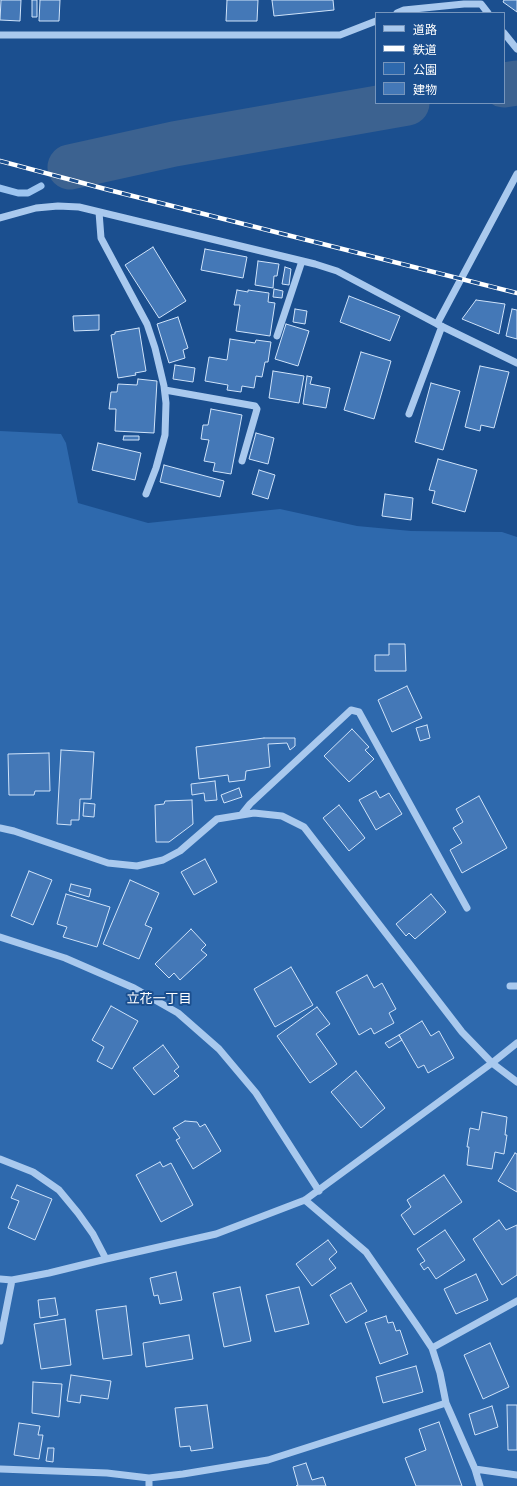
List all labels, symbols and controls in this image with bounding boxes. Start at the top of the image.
legend [375,12,505,104]
text: 道路 [413,23,437,37]
text: 鉄道 [413,43,437,57]
text: 公園 [413,63,437,77]
text: 建物 [413,83,437,97]
district label: 立花一丁目 [127,991,191,1007]

